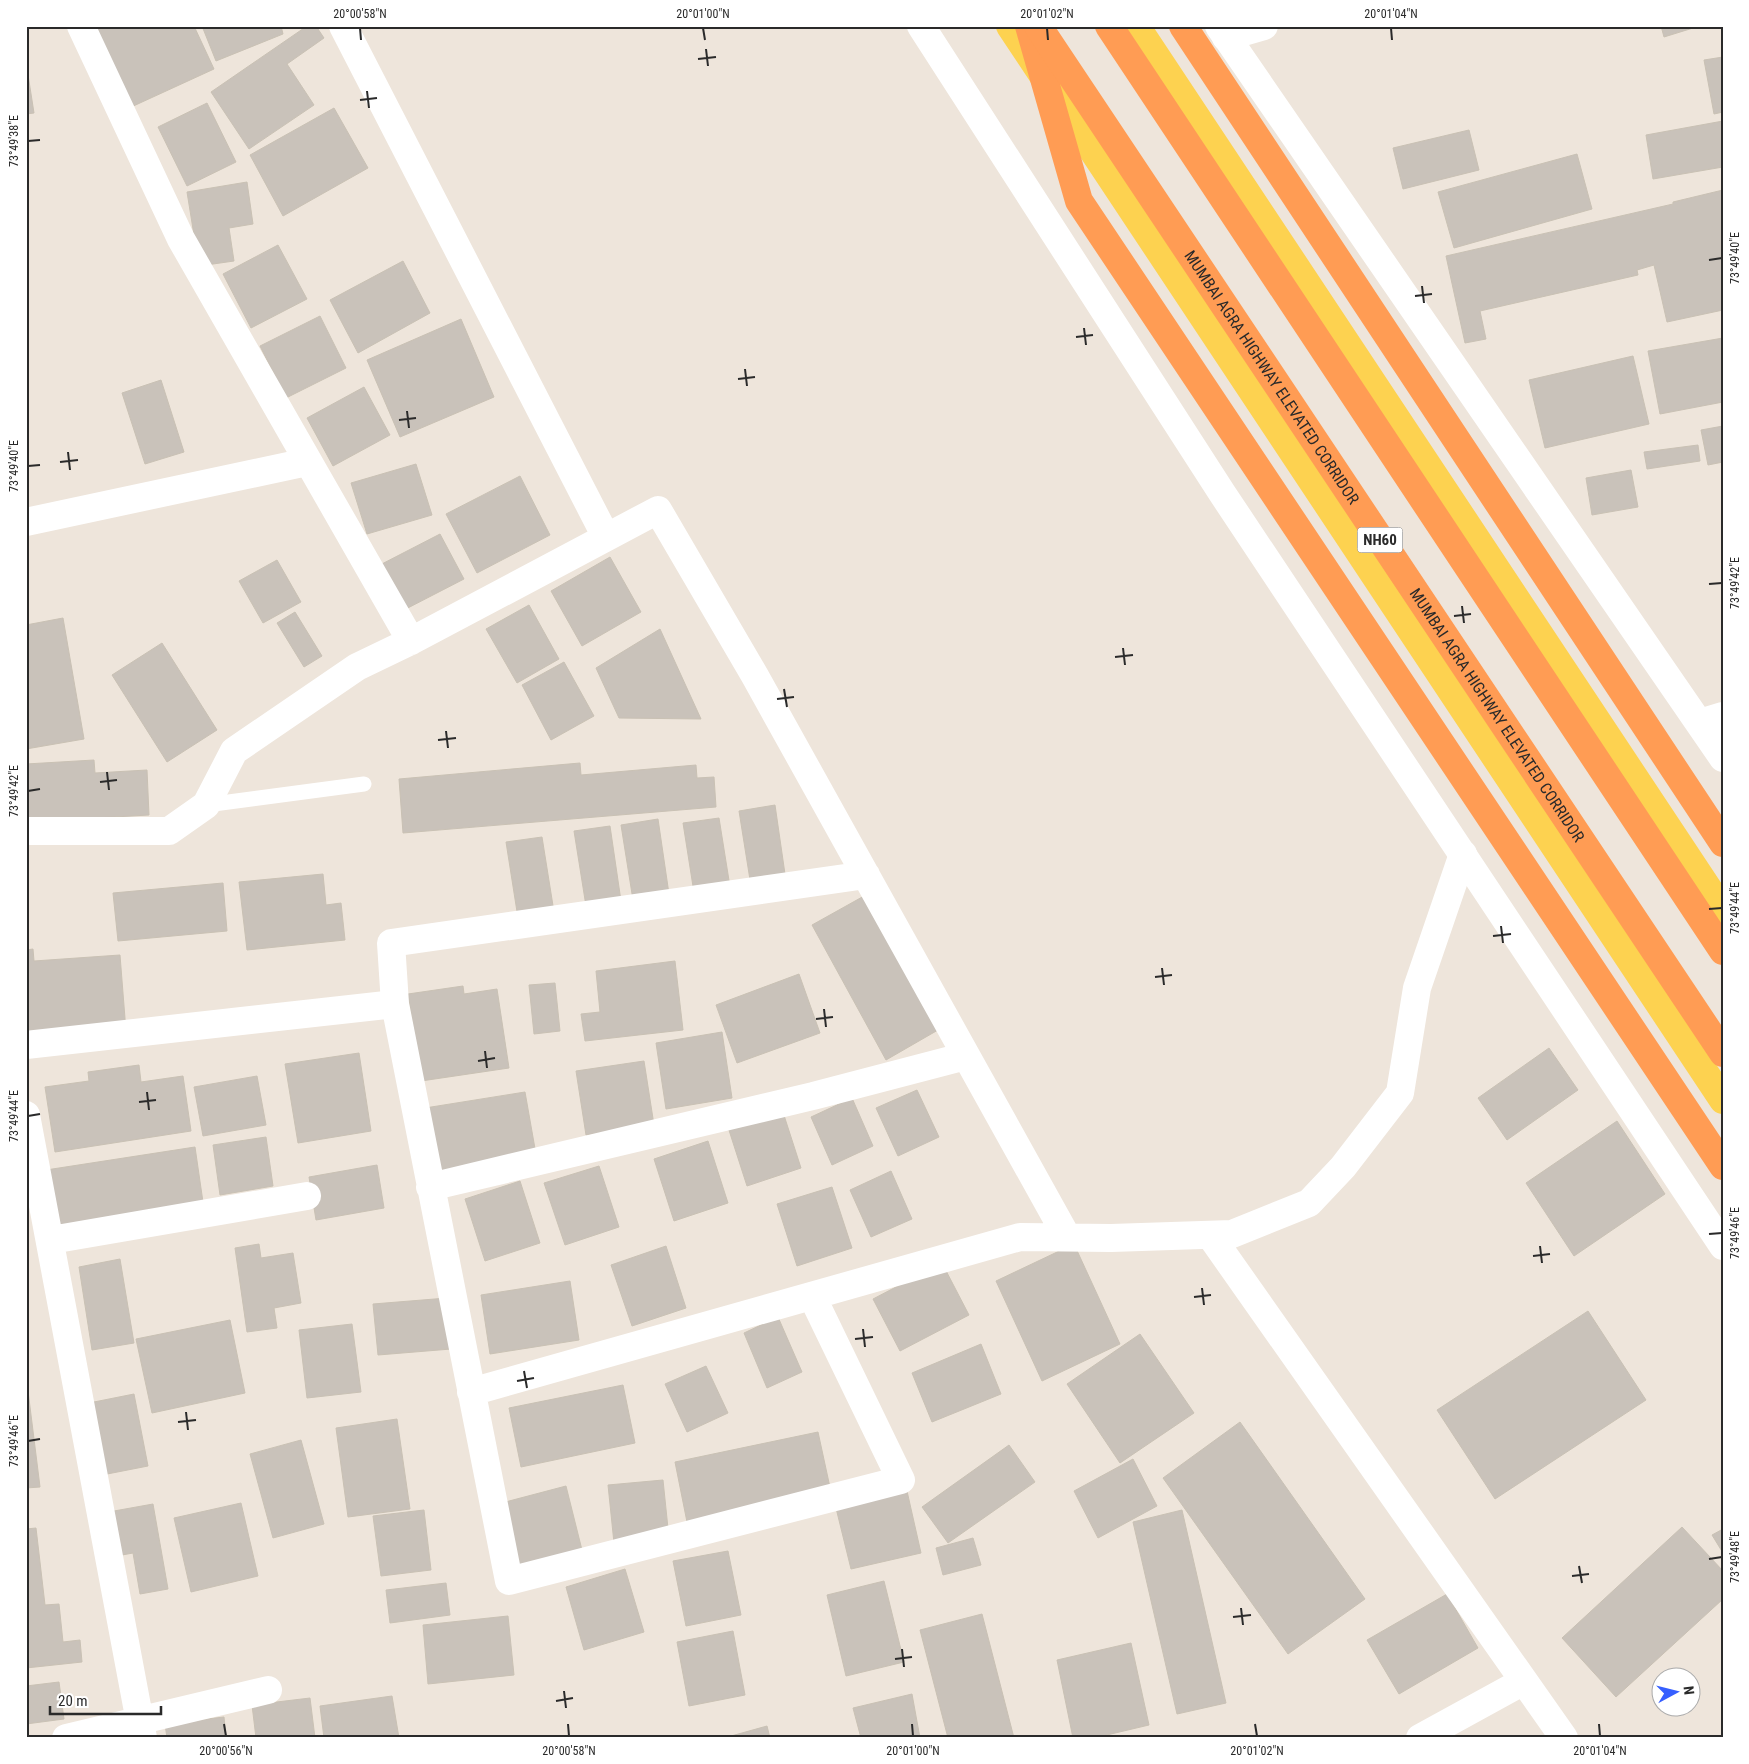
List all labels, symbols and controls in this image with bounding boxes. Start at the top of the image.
text: 20°00'58"N [333,7,387,21]
text: 20°01'00"N [676,7,730,21]
text: 20°01'02"N [1020,7,1074,21]
text: 20°01'04"N [1364,7,1418,21]
text: 73°49'38"E [7,115,21,167]
text: 73°49'40"E [1728,232,1742,284]
street label: MUMBAI AGRA HIGHWAY ELEVATED CORRIDOR [1181,247,1364,508]
text: 73°49'40"E [7,440,21,492]
road number: NH60 [1358,528,1402,552]
text: 73°49'42"E [1728,557,1742,609]
street label: MUMBAI AGRA HIGHWAY ELEVATED CORRIDOR [1406,584,1589,846]
text: 73°49'42"E [7,765,21,817]
text: 73°49'44"E [1728,882,1742,934]
text: 73°49'44"E [7,1090,21,1142]
text: 73°49'46"E [1728,1207,1742,1259]
text: 73°49'46"E [7,1415,21,1467]
text: 73°49'48"E [1728,1531,1742,1583]
north arrow [1652,1666,1702,1716]
scale bar [50,1684,161,1716]
text: N [1680,1685,1697,1696]
text: 20 m [58,1692,88,1710]
text: 20°00'56"N [199,1744,253,1758]
text: 20°00'58"N [542,1744,596,1758]
text: 20°01'00"N [886,1744,940,1758]
text: 20°01'02"N [1230,1744,1284,1758]
text: 20°01'04"N [1573,1744,1627,1758]

